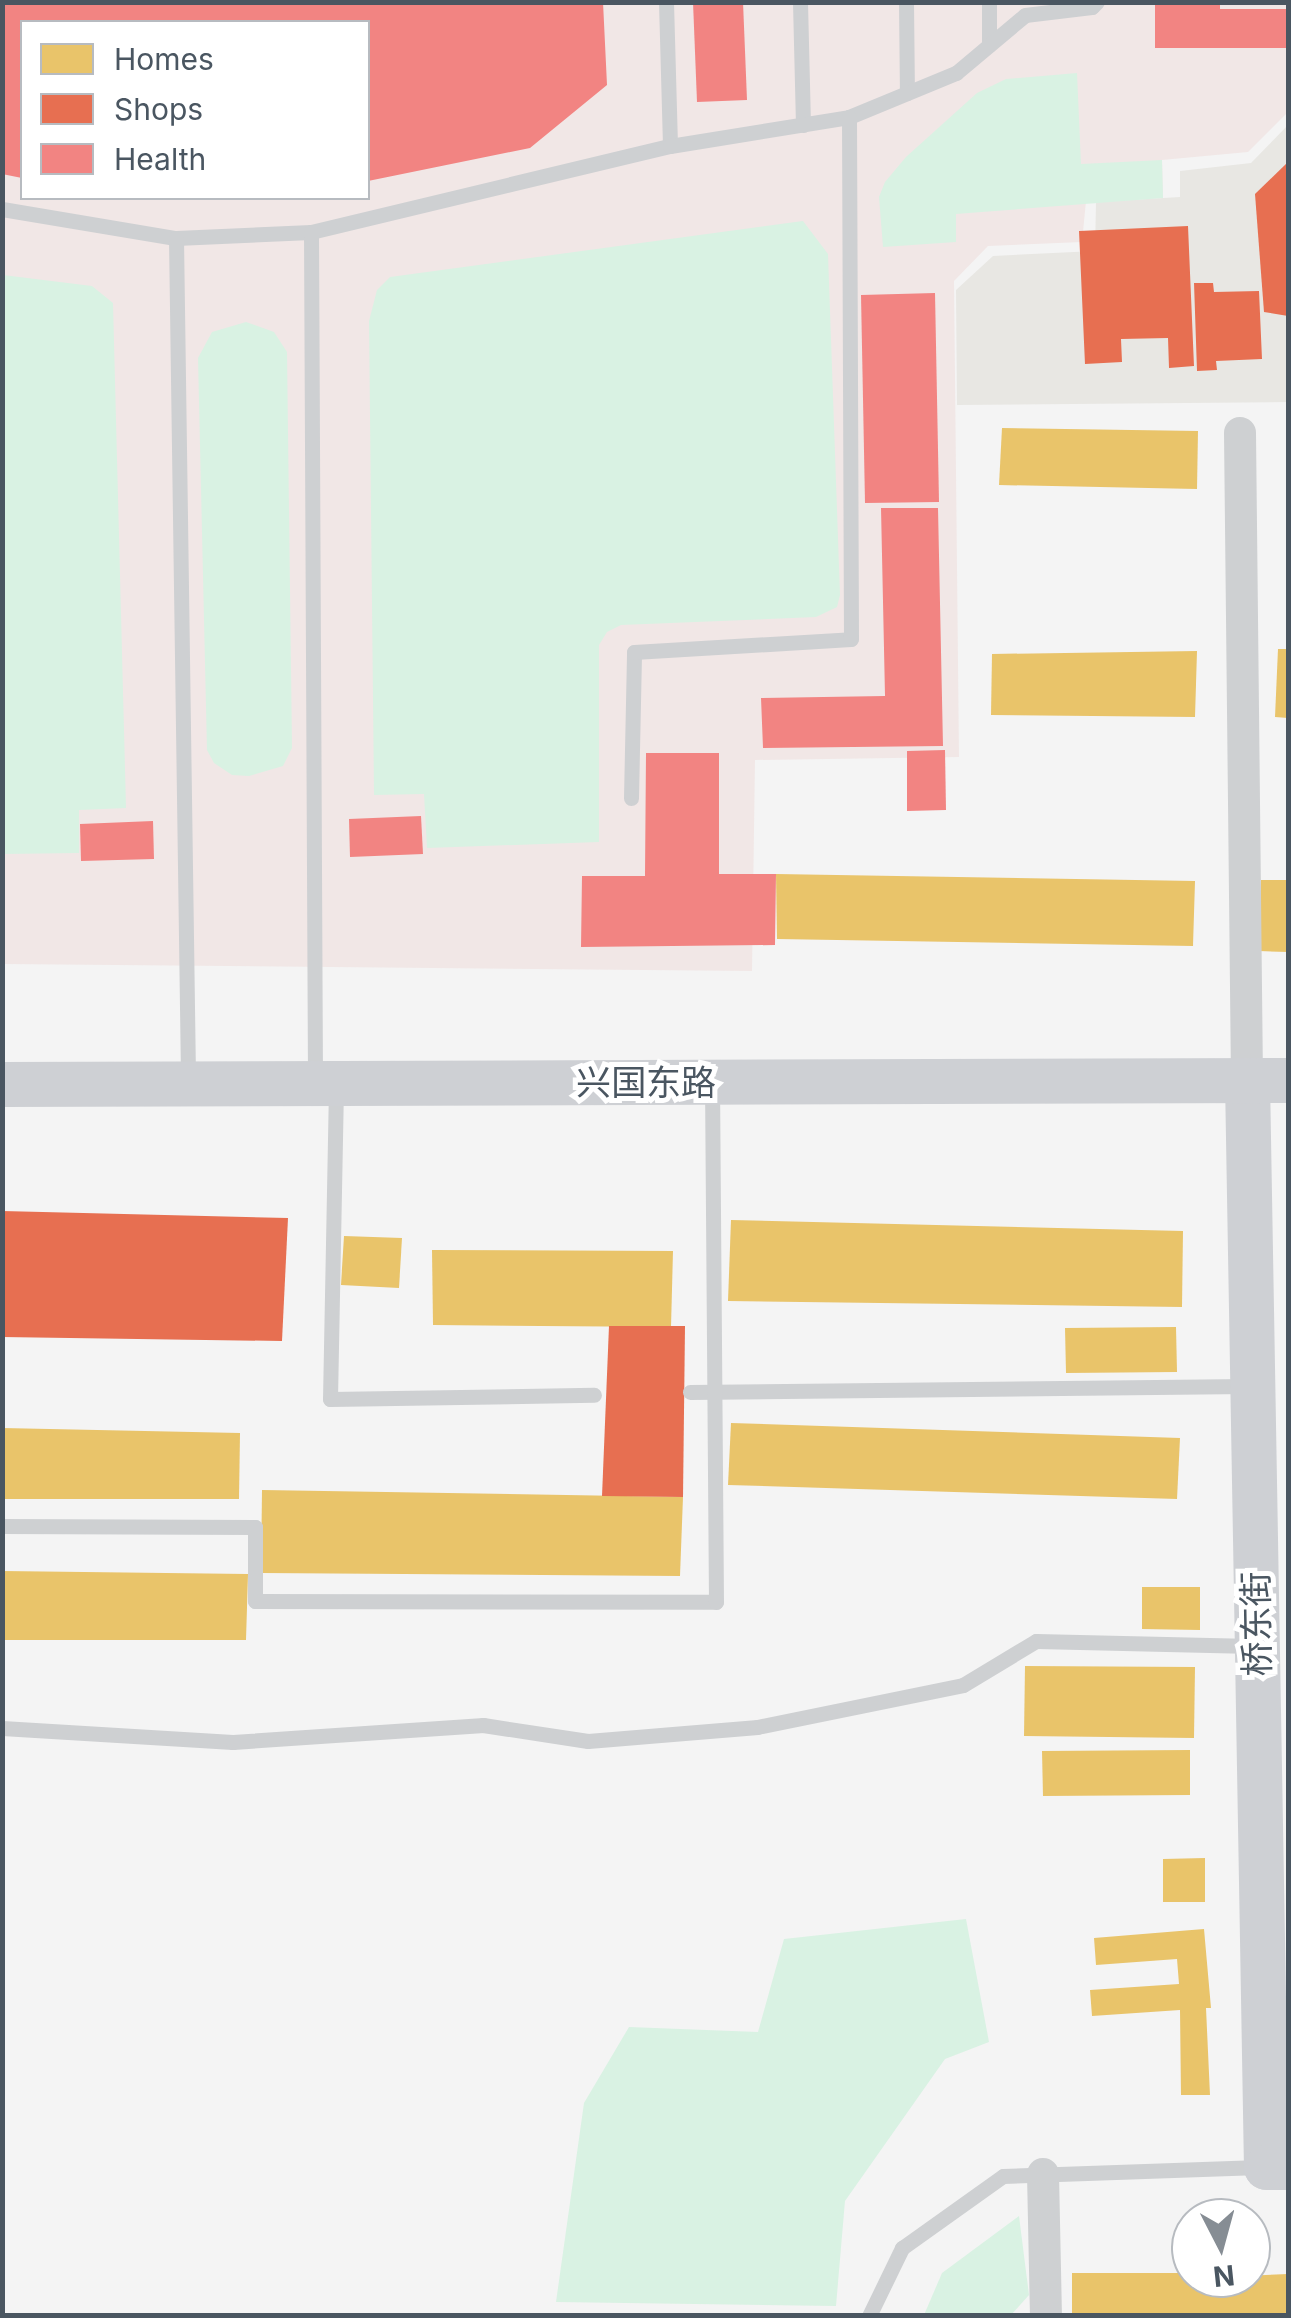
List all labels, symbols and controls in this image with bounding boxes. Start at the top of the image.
legend [20,20,370,200]
text: Homes [114,41,214,77]
text: Shops [114,91,203,127]
text: Health [114,141,206,177]
street label: 兴国东路 [576,1061,716,1103]
street label: 桥东街 [1234,1571,1278,1677]
north arrow [1171,2198,1271,2298]
text: N [1212,2258,1236,2294]

